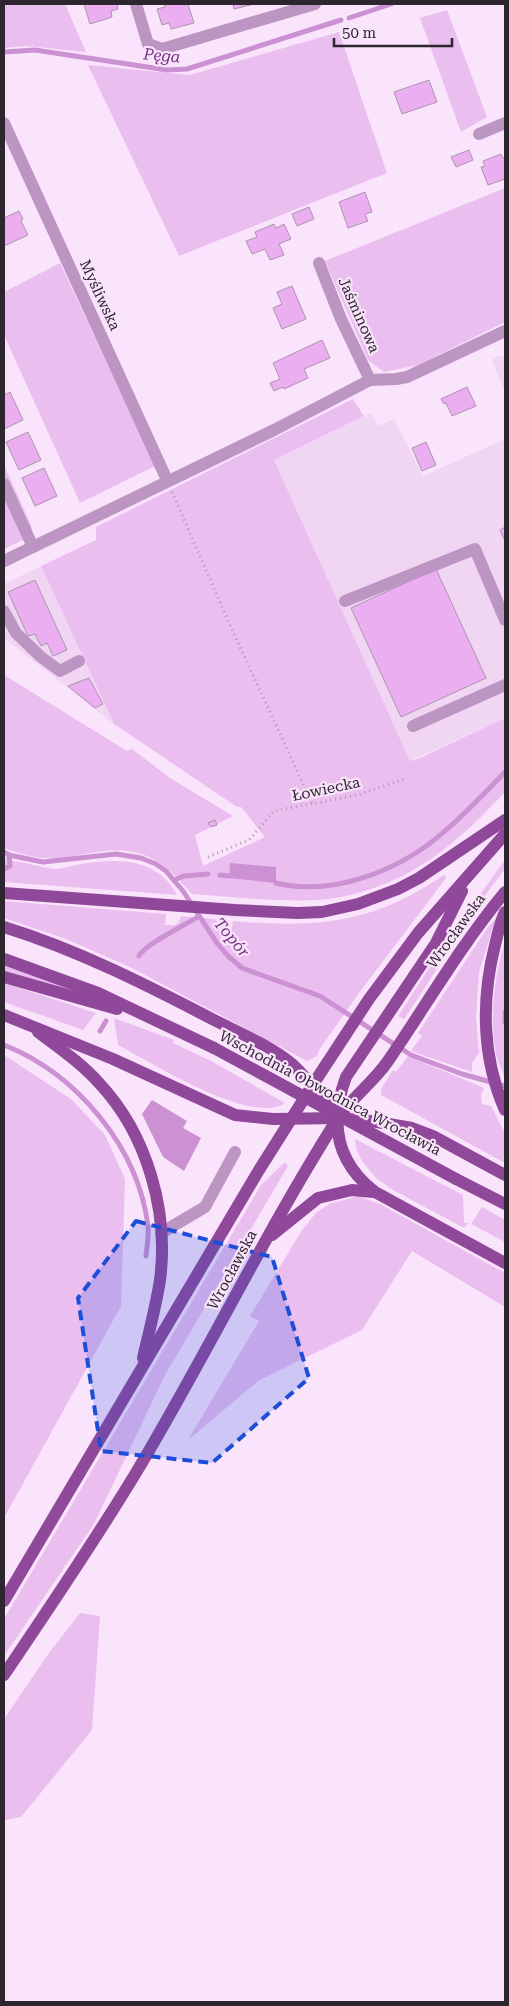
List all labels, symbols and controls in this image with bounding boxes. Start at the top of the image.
scale bar [334,15,452,47]
text: 50 m [342,24,377,42]
water label: Pęga [142,44,182,67]
street label: Myśliwska [76,257,124,333]
street label: Jaśminowa [334,274,384,356]
street label: Łowiecka [290,773,362,805]
street label: Wrocławska [423,890,489,972]
water label: Topór [210,914,254,961]
street label: Wschodnia Obwodnica Wrocławia [216,1027,444,1159]
street label: Wrocławska [203,1227,261,1313]

